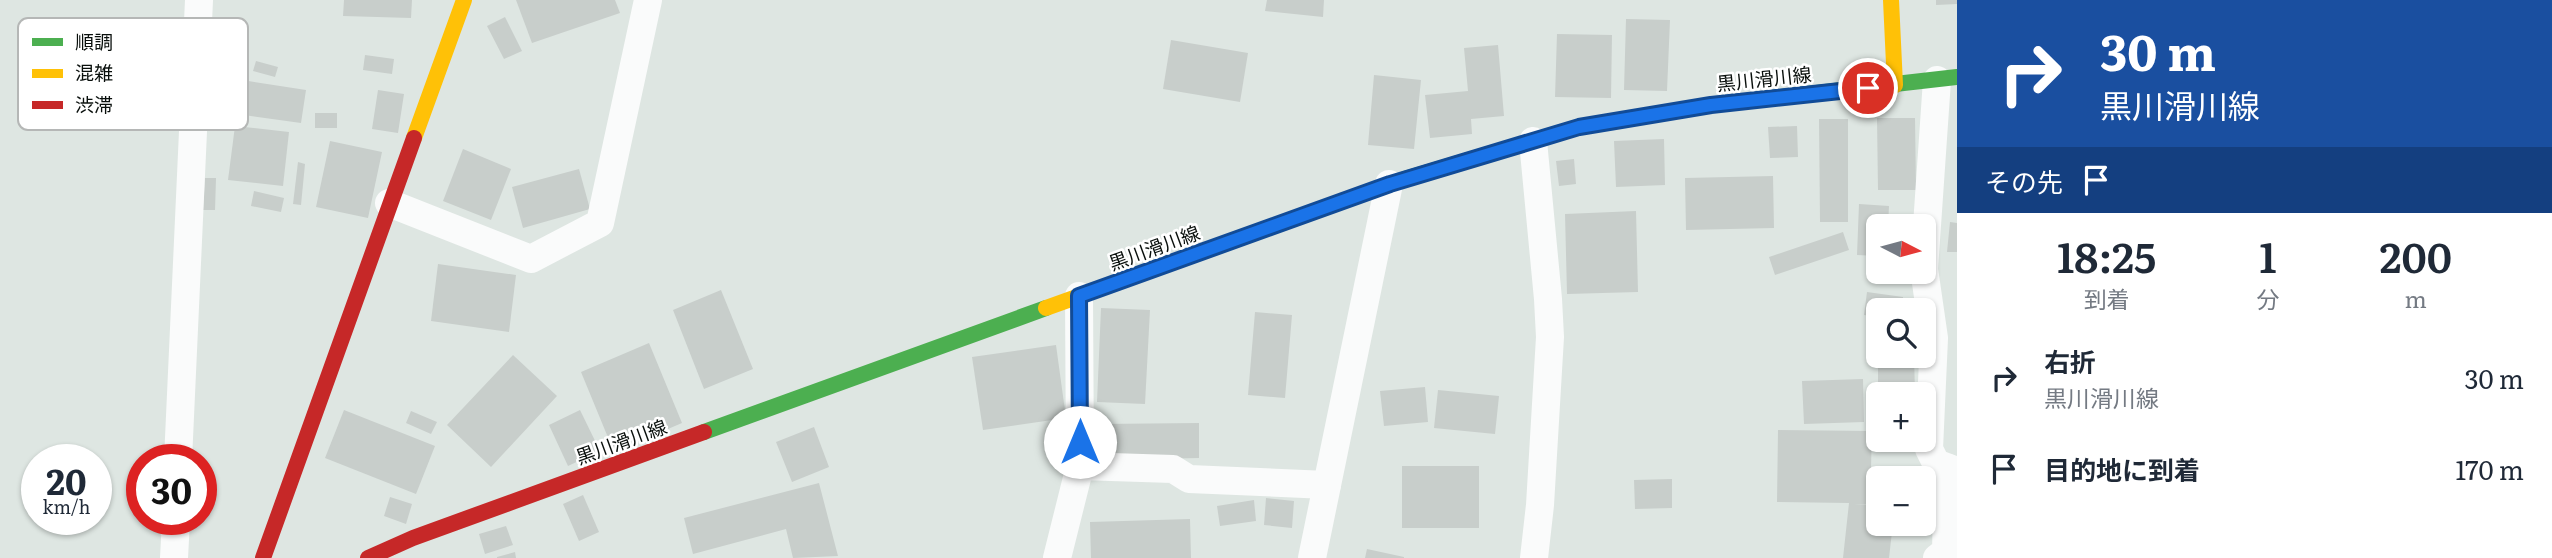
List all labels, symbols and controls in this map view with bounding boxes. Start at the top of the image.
text: 30 m [2100,13,2216,86]
legend [18,18,248,130]
text: 順調 [75,27,113,55]
icon: right [1985,28,2076,119]
text: 混雑 [75,58,113,86]
pin [1838,58,1898,118]
street label: 黒川滑川線 [1715,59,1813,97]
icon: arrive [1849,69,1887,107]
text: 黒川滑川線 [2100,80,2260,128]
text: 渋滞 [75,90,113,118]
text: その先 [1985,161,2063,200]
icon: arrive [2077,161,2115,199]
north arrow [1866,214,1936,284]
map controls [1866,214,1936,536]
street label: 黒川滑川線 [1105,218,1203,276]
text: 18:25 [2057,224,2156,286]
text: 1 [2259,224,2276,286]
text: 200 [2379,224,2452,286]
text: 到着 [2084,281,2130,315]
text: 分 [2256,281,2279,315]
text: m [2404,281,2427,315]
button: search [1866,298,1936,368]
text: 右折 [2044,341,2096,380]
text: 30 m [2464,358,2524,397]
icon: right [1985,359,2023,397]
text: 黒川滑川線 [2044,380,2159,414]
button: + [1866,382,1936,452]
position arrow [1043,405,1117,479]
street label: 黒川滑川線 [572,412,670,470]
speed limit sign: 30 [126,444,217,535]
text: 目的地に到着 [2044,449,2200,488]
text: 170 m [2456,449,2524,488]
icon: arrive [1985,450,2023,488]
text: 20 [46,454,87,506]
button: − [1866,466,1936,536]
text: km/h [43,493,90,520]

